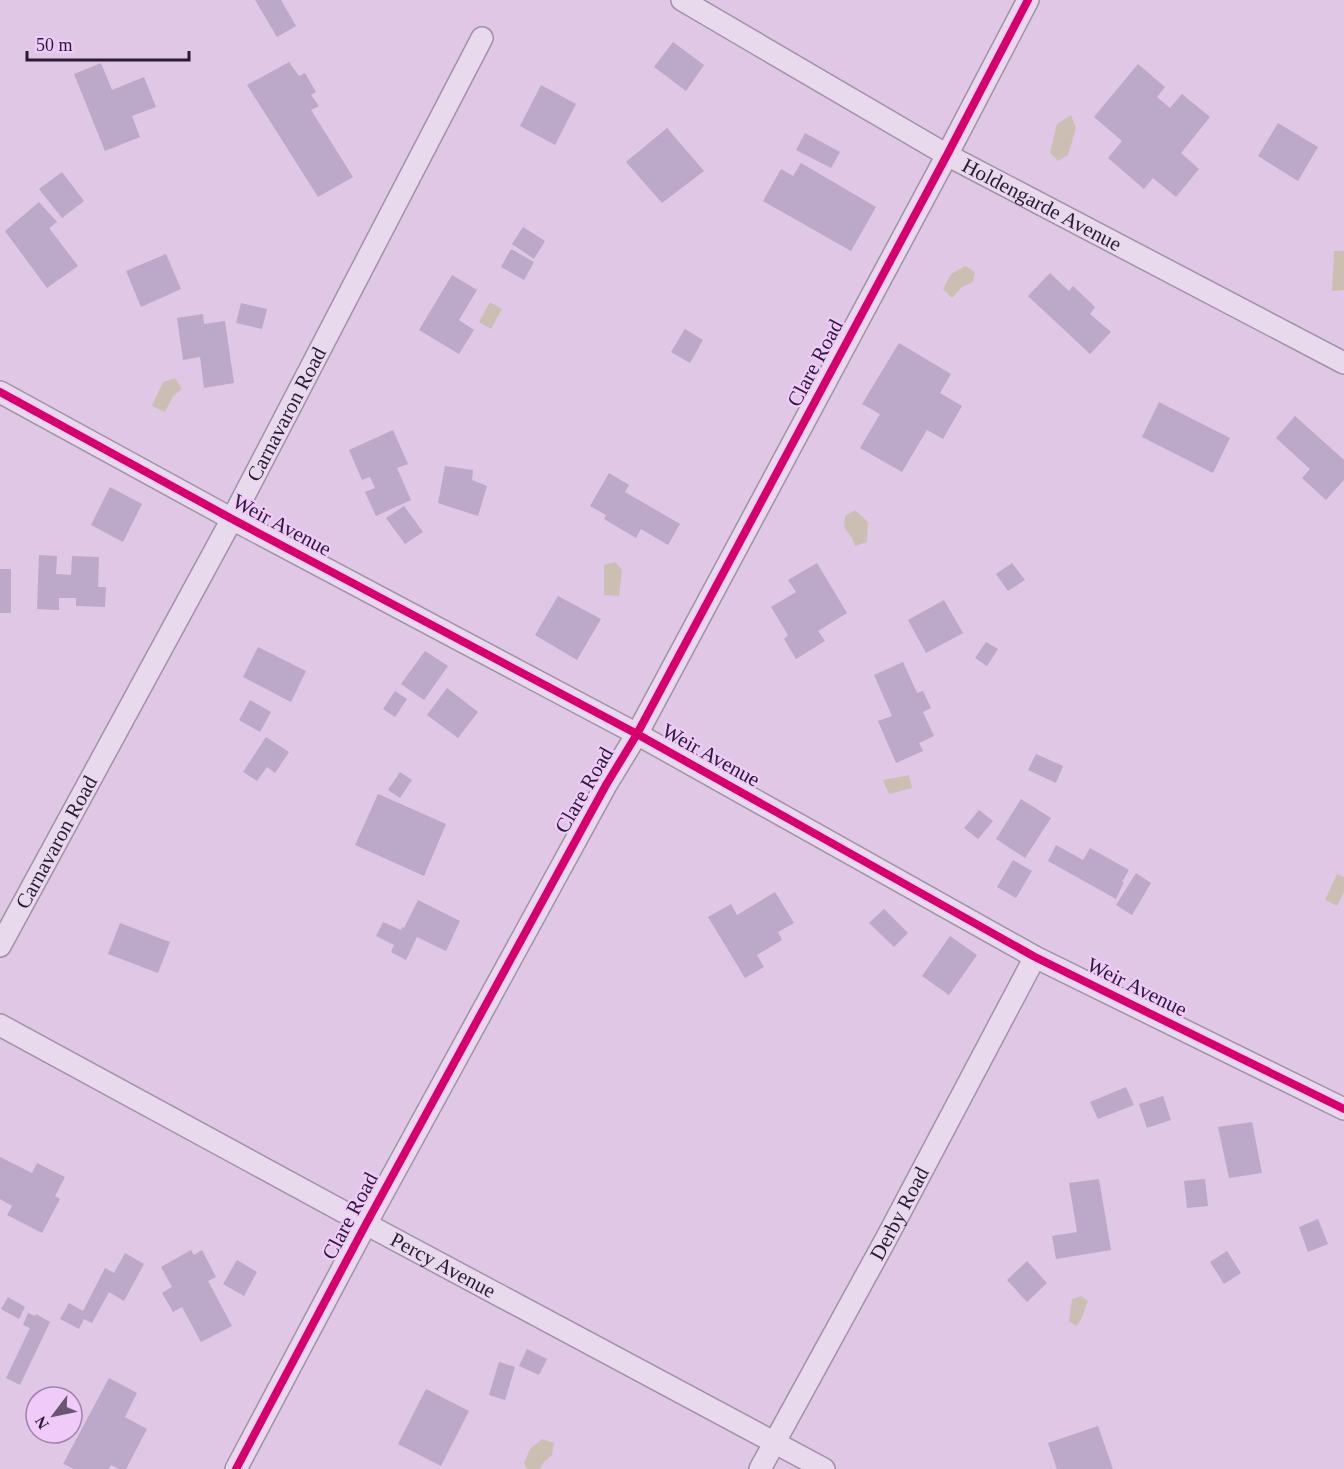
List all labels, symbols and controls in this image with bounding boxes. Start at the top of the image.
scale bar [27,24,189,62]
text: 50 m [36,35,73,55]
street label: Holdengarde Avenue [958,153,1125,256]
street label: Clare Road [782,315,848,411]
street label: Carnavaron Road [242,343,331,485]
street label: Weir Avenue [229,489,335,561]
street label: Weir Avenue [658,718,764,792]
street label: Clare Road [550,742,618,837]
street label: Carnavaron Road [11,771,102,913]
street label: Weir Avenue [1083,953,1191,1021]
street label: Derby Road [865,1162,934,1264]
street label: Clare Road [317,1168,383,1264]
street label: Percy Avenue [386,1227,500,1303]
north arrow [24,1385,84,1445]
text: N [31,1413,52,1432]

